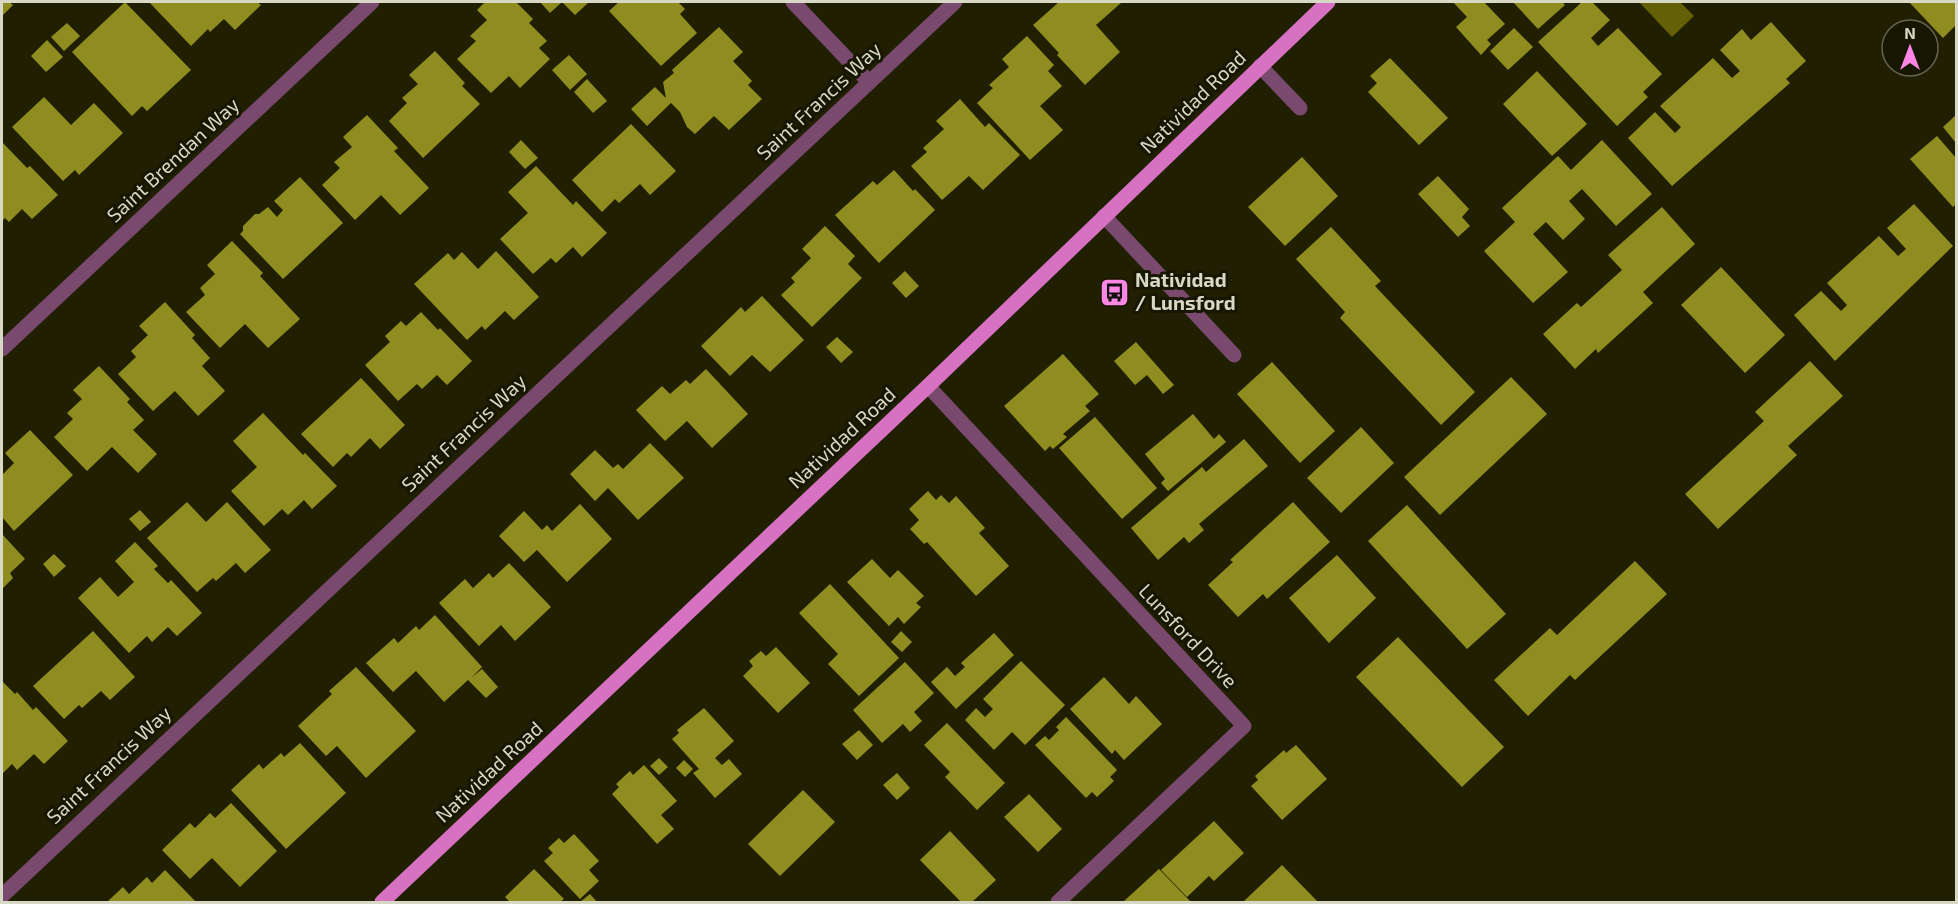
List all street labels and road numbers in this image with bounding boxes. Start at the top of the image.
street label: Saint Francis Way [751,36,886,164]
street label: Natividad Road [1134,45,1250,158]
street label: Saint Brendan Way [101,92,244,227]
street label: Saint Francis Way [396,368,531,496]
street label: Natividad Road [783,382,900,493]
street label: Lunsford Drive [1134,578,1243,692]
street label: Saint Francis Way [41,700,176,828]
street label: Natividad Road [430,716,547,827]

